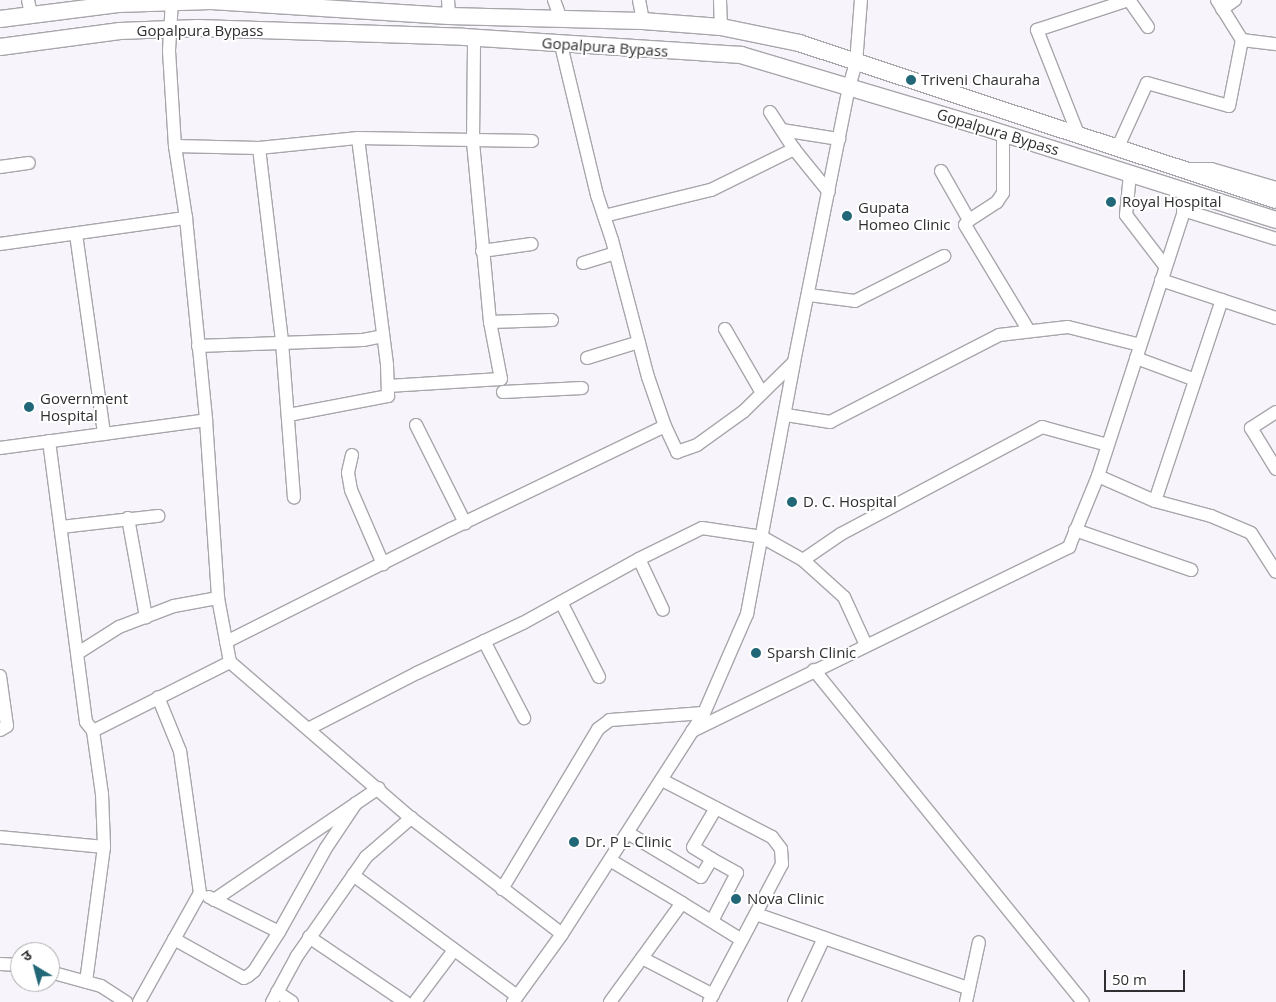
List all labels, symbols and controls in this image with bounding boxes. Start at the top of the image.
street label: Gopalpura Bypass [137,22,263,40]
street label: Gopalpura Bypass [541,34,669,60]
place label: Triveni Chauraha [921,71,1040,89]
marker: Triveni Chauraha [905,74,917,86]
street label: Gopalpura Bypass [935,105,1061,159]
place label: Royal Hospital [1122,193,1221,211]
marker: Royal Hospital [1104,195,1118,209]
place label: Gupata Homeo Clinic [858,198,951,233]
marker: Gupata Homeo Clinic [840,209,854,223]
place label: Government Hospital [40,389,128,424]
marker: Government Hospital [22,400,36,414]
place label: D. C. Hospital [803,493,897,511]
marker: D. C. Hospital [785,495,799,509]
place label: Sparsh Clinic [767,644,856,662]
marker: Sparsh Clinic [749,646,763,660]
place label: Dr. P L Clinic [585,833,672,851]
marker: Dr. P L Clinic [567,835,581,849]
place label: Nova Clinic [747,890,824,908]
marker: Nova Clinic [729,892,743,906]
north arrow [10,942,60,992]
text: उ [17,945,35,965]
scale bar [1106,960,1187,992]
text: 50 m [1112,969,1147,989]

